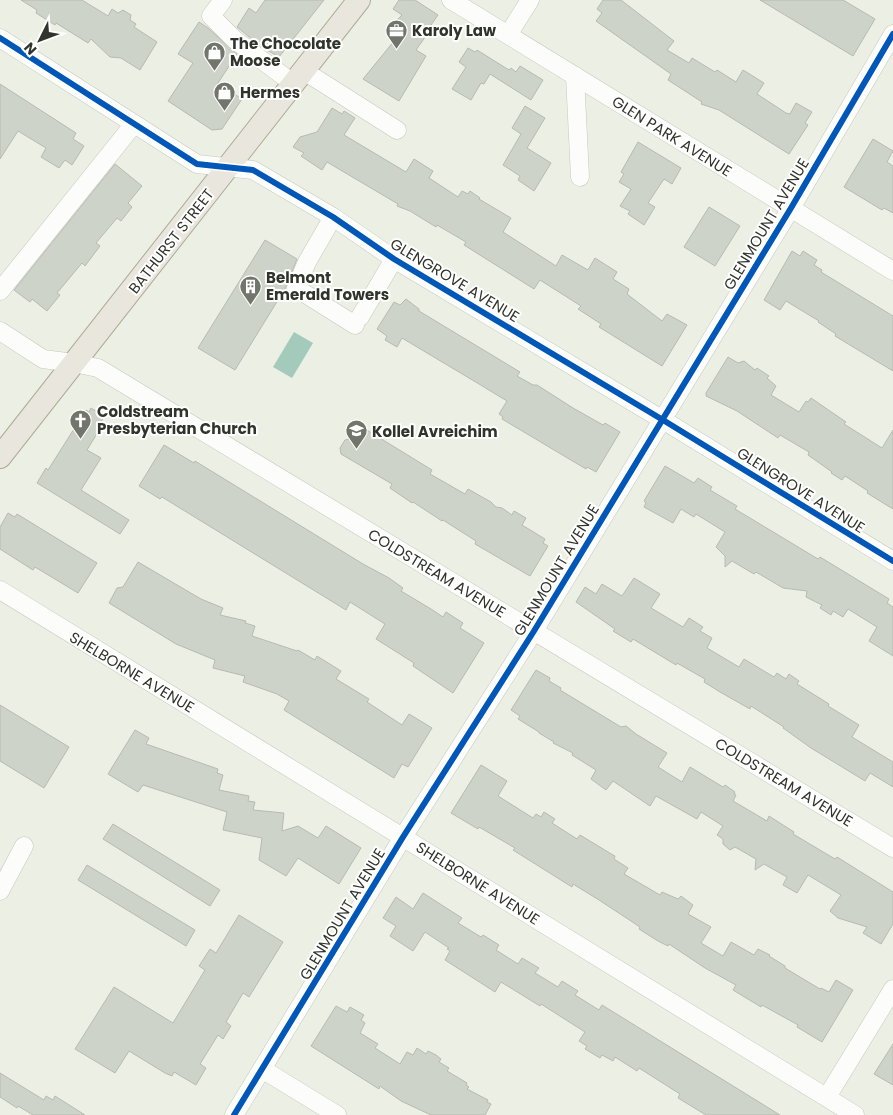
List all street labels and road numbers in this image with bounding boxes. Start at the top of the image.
street label: GLEN PARK AVENUE [608,91,736,181]
street label: GLENMOUNT AVENUE [718,154,814,294]
street label: BATHURST STREET [123,184,219,298]
street label: GLENGROVE AVENUE [387,233,523,327]
street label: GLENGROVE AVENUE [733,442,869,538]
street label: GLENMOUNT AVENUE [508,500,604,640]
street label: COLDSTREAM AVENUE [364,523,510,623]
street label: SHELBORNE AVENUE [66,626,198,718]
street label: COLDSTREAM AVENUE [711,732,857,832]
street label: SHELBORNE AVENUE [412,836,544,930]
street label: GLENMOUNT AVENUE [294,844,390,984]

